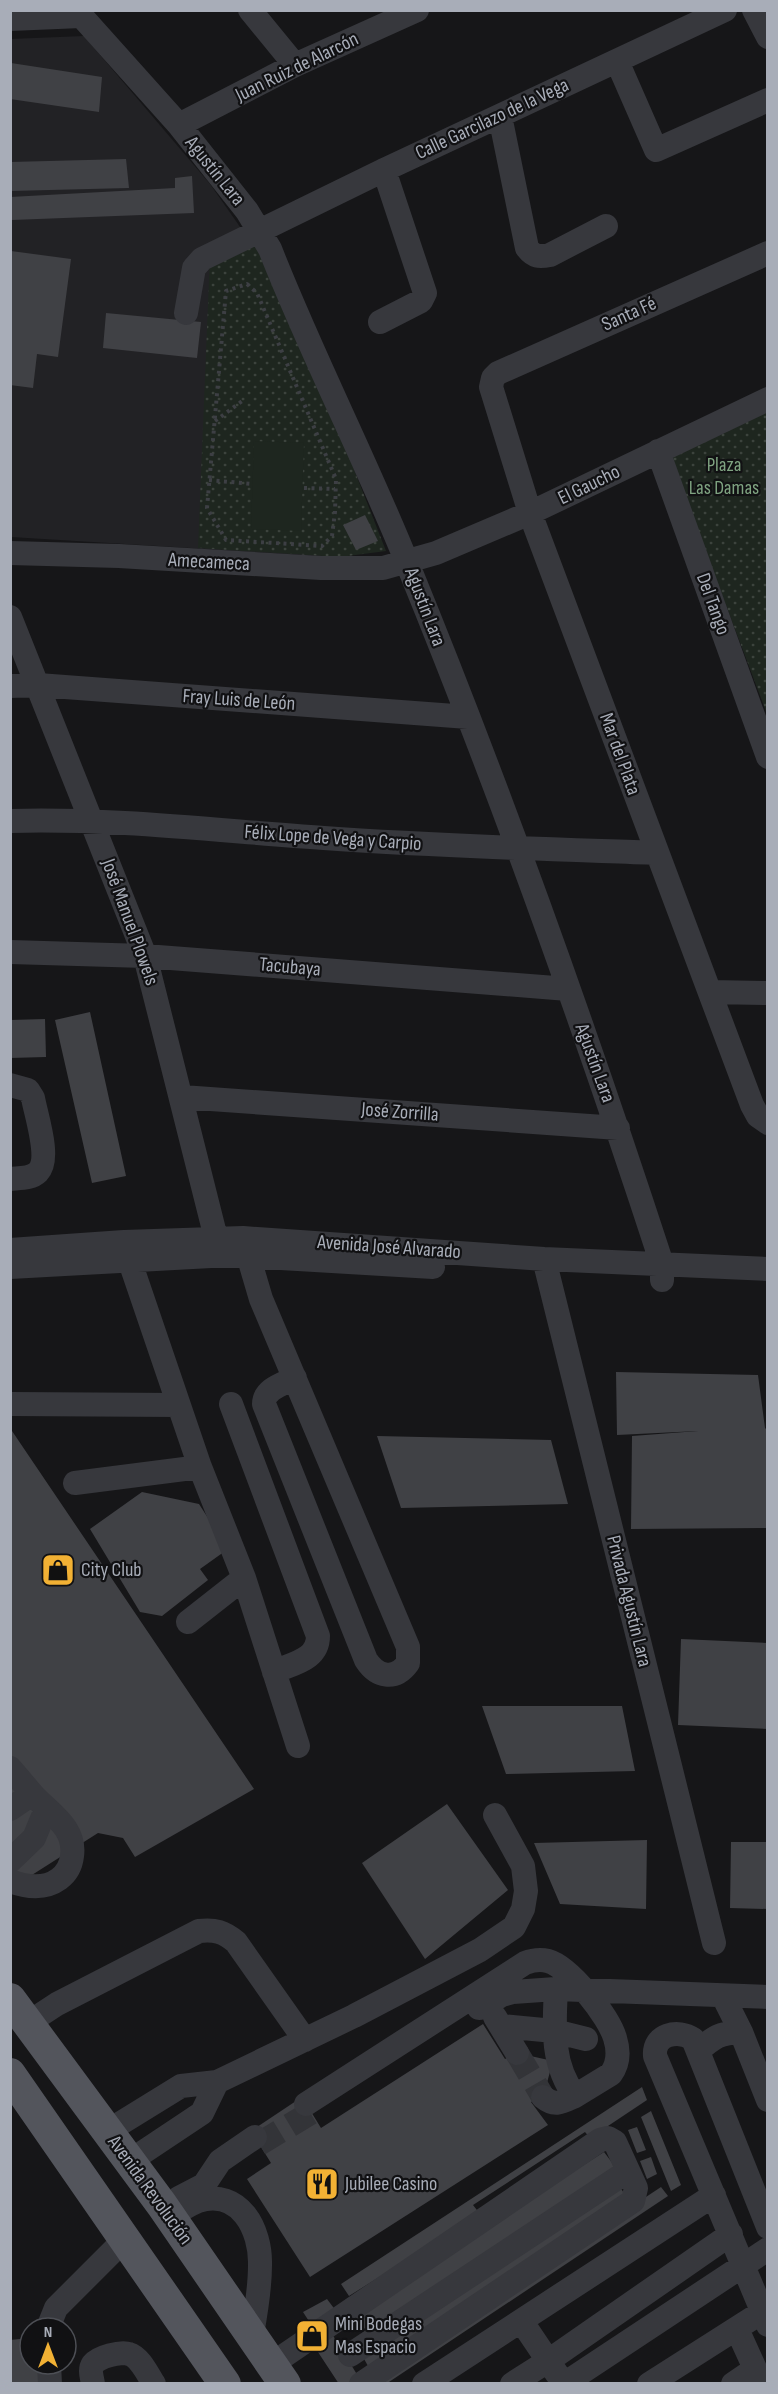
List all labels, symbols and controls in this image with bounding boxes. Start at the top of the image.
street label: Juan Ruiz de Alarcón [231,27,362,108]
street label: Calle Garcilazo de la Vega [412,73,572,165]
street label: Agustín Lara [179,131,250,210]
street label: Santa Fé [598,291,660,337]
park label: Plaza Las Damas [689,453,759,500]
street label: El Gaucho [554,460,624,510]
street label: Amecameca [167,548,250,576]
street label: Agustín Lara [399,563,451,650]
street label: Del Tango [691,570,735,638]
street label: Fray Luis de León [182,684,296,716]
street label: Mar del Plata [594,710,646,798]
street label: Félix Lope de Vega y Carpio [244,820,422,856]
street label: José Manuel Plowels [96,855,164,988]
street label: Tacubaya [258,952,322,982]
street label: Agustín Lara [569,1019,620,1106]
street label: José Zorrilla [360,1097,439,1127]
street label: Avenida José Alvarado [315,1230,462,1264]
street label: Privada Agustín Lara [601,1533,657,1669]
shop icon: City Club [40,1552,76,1588]
place label: City Club [81,1558,142,1582]
street label: Avenida Revolución [102,2130,198,2249]
restaurant icon: Jubilee Casino [304,2166,340,2202]
place label: Jubilee Casino [344,2172,437,2196]
place label: Mini Bodegas Mas Espacio [335,2312,422,2359]
north arrow [18,2316,78,2376]
shop icon: Mini Bodegas Mas Espacio [294,2318,330,2354]
text: N [44,2323,52,2342]

